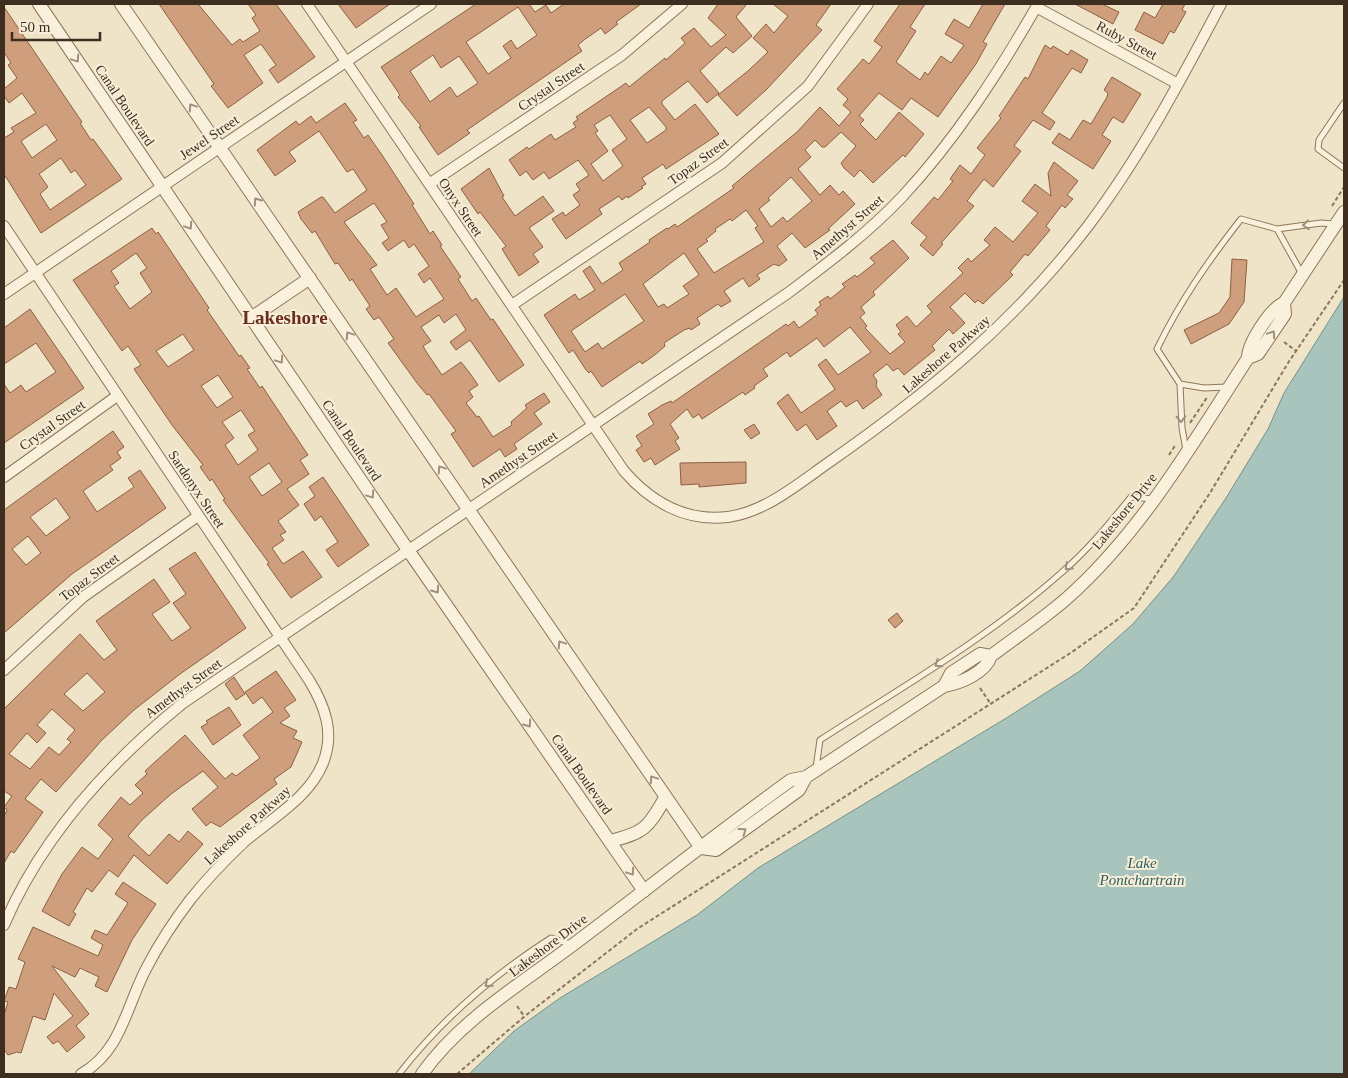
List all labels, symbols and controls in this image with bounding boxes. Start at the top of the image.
scale bar [12,10,100,42]
street label: Ruby Street [1094,18,1160,63]
text: 50 m [20,19,51,35]
one-way arrow [70,53,79,62]
street label: Crystal Street [515,59,587,114]
street label: Canal Boulevard [92,62,157,149]
one-way arrow [189,103,198,112]
street label: Jewel Street [177,112,242,163]
street label: Topaz Street [666,135,731,188]
street label: Onyx Street [436,175,486,239]
street label: Amethyst Street [808,192,887,263]
one-way arrow [254,197,263,207]
one-way arrow [1302,219,1310,230]
one-way arrow [183,220,192,229]
district label: Lakeshore [242,307,328,328]
street label: Lakeshore Parkway [900,312,993,396]
one-way arrow [1266,330,1275,339]
one-way arrow [346,331,355,341]
one-way arrow [274,355,283,364]
street label: Crystal Street [17,397,88,454]
street label: Canal Boulevard [319,397,384,484]
one-way arrow [1176,415,1187,423]
street label: Amethyst Street [477,428,560,491]
street label: Sardonyx Street [165,448,228,531]
one-way arrow [438,465,447,475]
street label: Lakeshore Drive [1089,470,1160,552]
one-way arrow [365,489,374,499]
street label: Topaz Street [57,550,122,605]
one-way arrow [1065,561,1074,570]
one-way arrow [430,584,439,594]
one-way arrow [558,641,567,650]
street label: Amethyst Street [142,656,224,721]
one-way arrow [934,657,943,667]
one-way arrow [522,718,531,727]
street label: Canal Boulevard [548,731,615,817]
one-way arrow [649,775,659,784]
street label: Lakeshore Parkway [201,783,294,868]
one-way arrow [737,828,747,837]
water label: Lake Pontchartrain [1099,855,1185,888]
one-way arrow [624,866,634,875]
street label: Lakeshore Drive [506,911,590,980]
one-way arrow [485,978,494,987]

